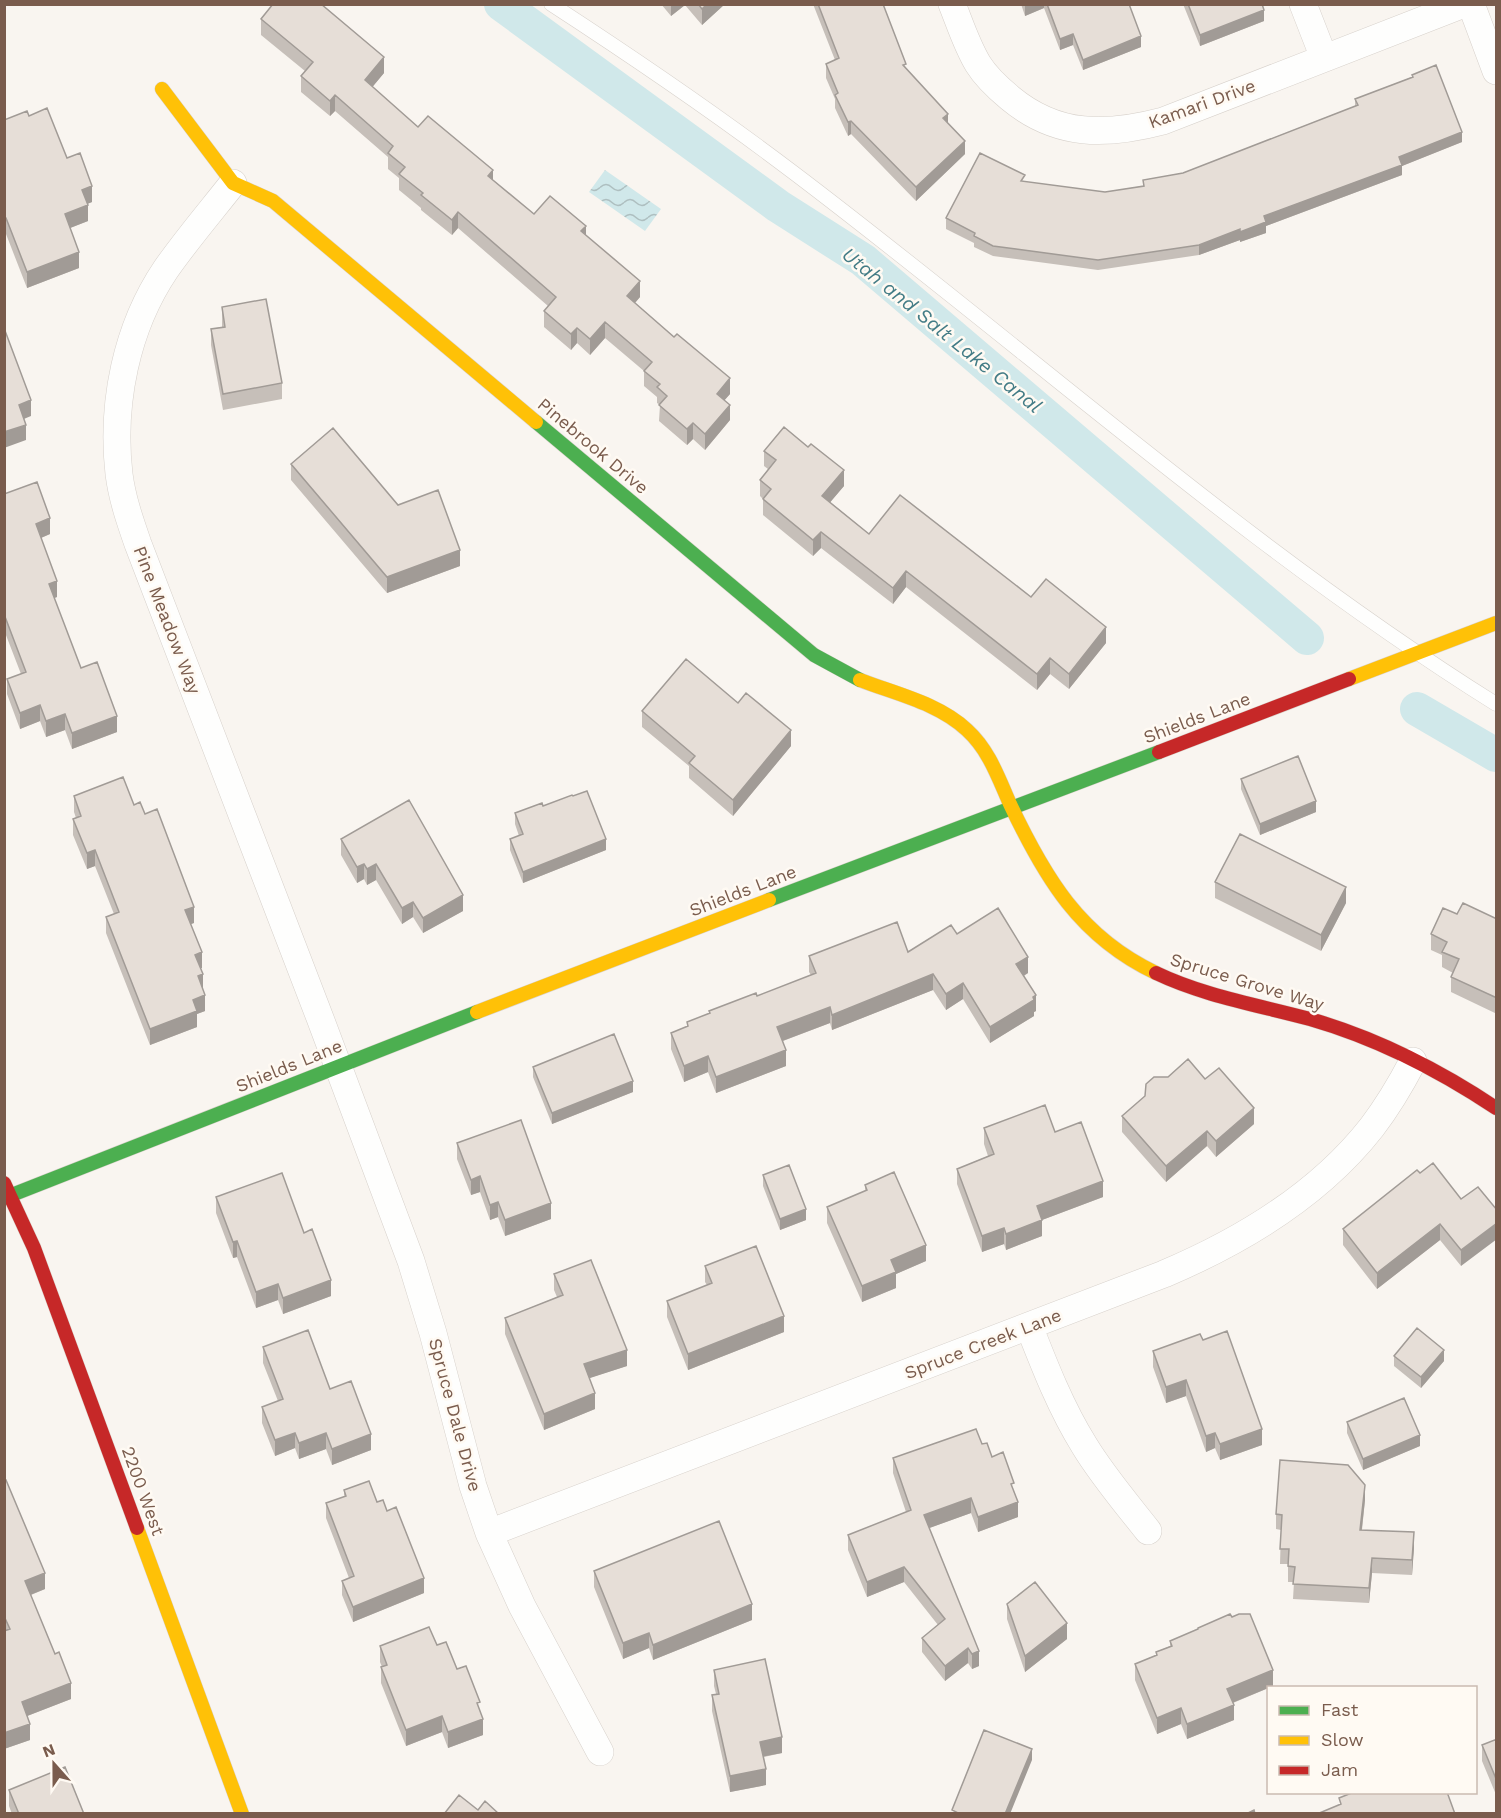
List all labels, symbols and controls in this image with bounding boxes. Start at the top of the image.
street label: Kamari Drive [1146,74,1258,133]
water label: Utah and Salt Lake Canal [837,242,1047,418]
street label: Pinebrook Drive [534,393,653,498]
street label: Pine Meadow Way [130,543,206,697]
street label: Shields Lane [1140,688,1253,748]
street label: Shields Lane [686,861,799,921]
street label: Spruce Grove Way [1168,948,1327,1015]
street label: Shields Lane [233,1035,345,1096]
street label: Spruce Creek Lane [901,1304,1064,1383]
street label: Spruce Dale Drive [425,1336,486,1494]
street label: 2200 West [118,1443,169,1539]
legend [1267,1686,1477,1794]
text: Fast [1321,1699,1359,1720]
text: Slow [1321,1729,1364,1750]
north arrow [24,1734,84,1794]
text: N [40,1739,58,1761]
text: Jam [1321,1759,1358,1780]

